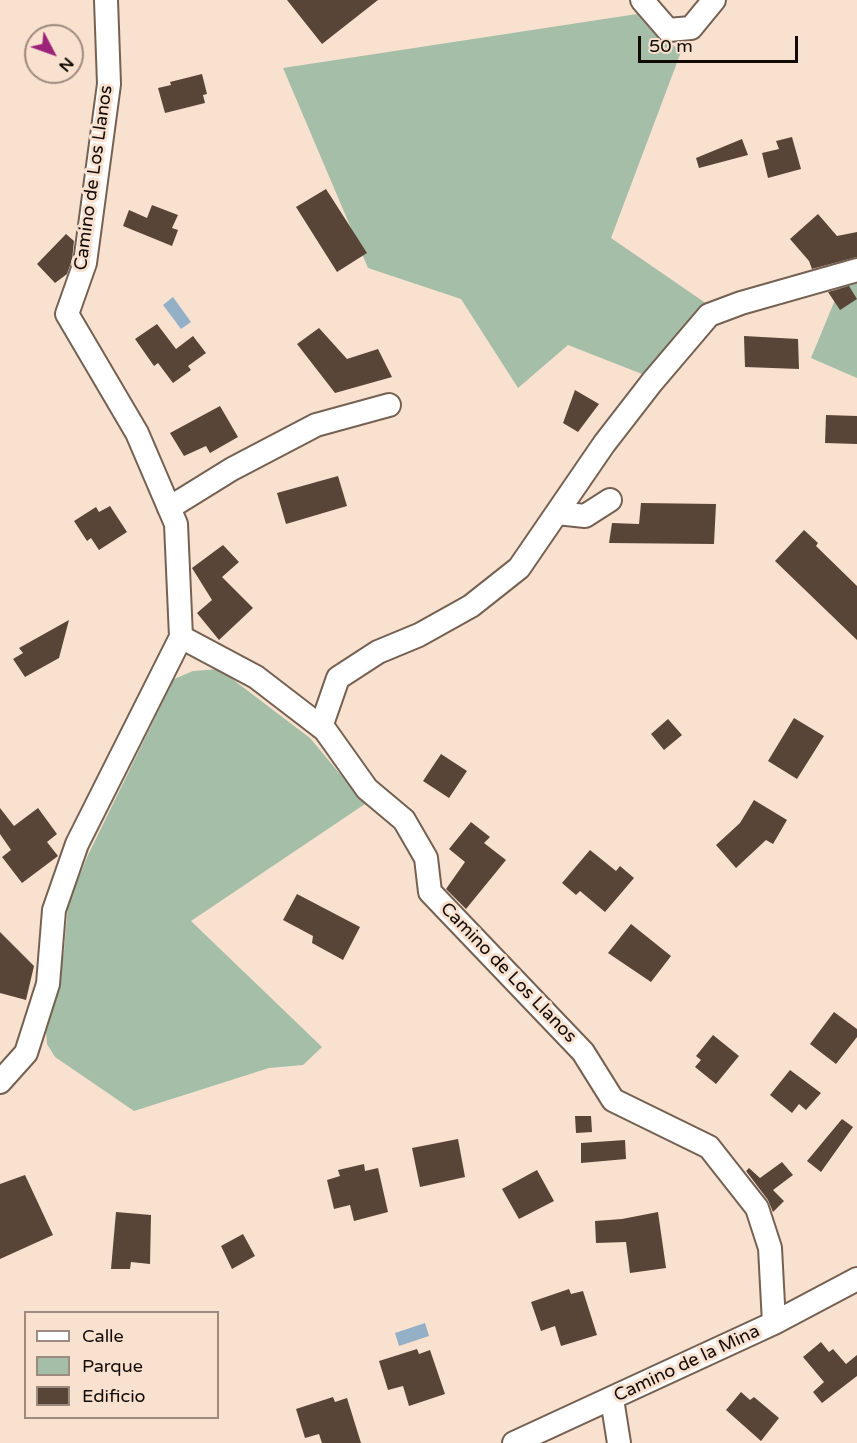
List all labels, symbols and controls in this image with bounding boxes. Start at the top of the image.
north arrow [24,24,84,84]
scale bar [641,24,802,62]
text: 50 m [649,35,693,57]
text: N [54,53,78,76]
street label: Camino de Los Llanos [70,84,118,272]
street label: Camino de Los Llanos [435,898,581,1048]
legend [24,1311,219,1419]
street label: Camino de la Mina [611,1321,763,1407]
text: Calle [82,1325,124,1347]
text: Parque [82,1355,143,1377]
text: Edificio [82,1385,146,1407]

